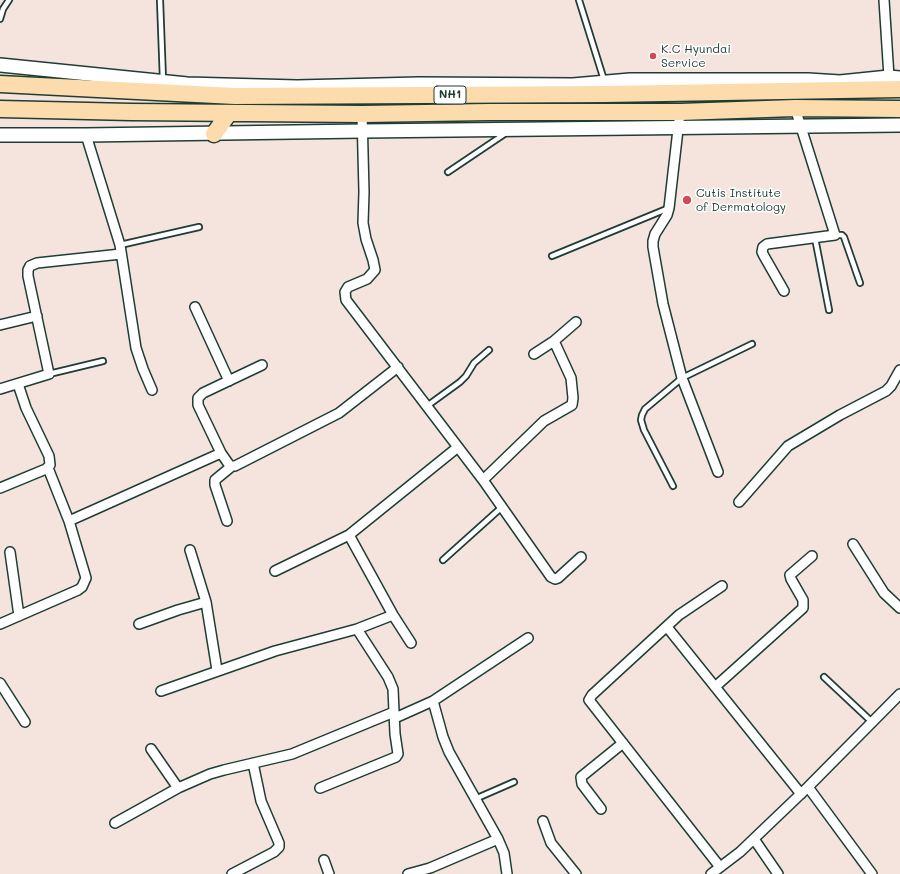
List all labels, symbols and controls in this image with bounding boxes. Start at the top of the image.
place label: K.C Hyundai Service [661,42,731,70]
marker: K.C Hyundai Service [648,51,658,61]
road number: NH1 [434,86,466,104]
place label: Cutis Institute of Dermatology [696,186,786,214]
marker: Cutis Institute of Dermatology [681,194,693,206]

